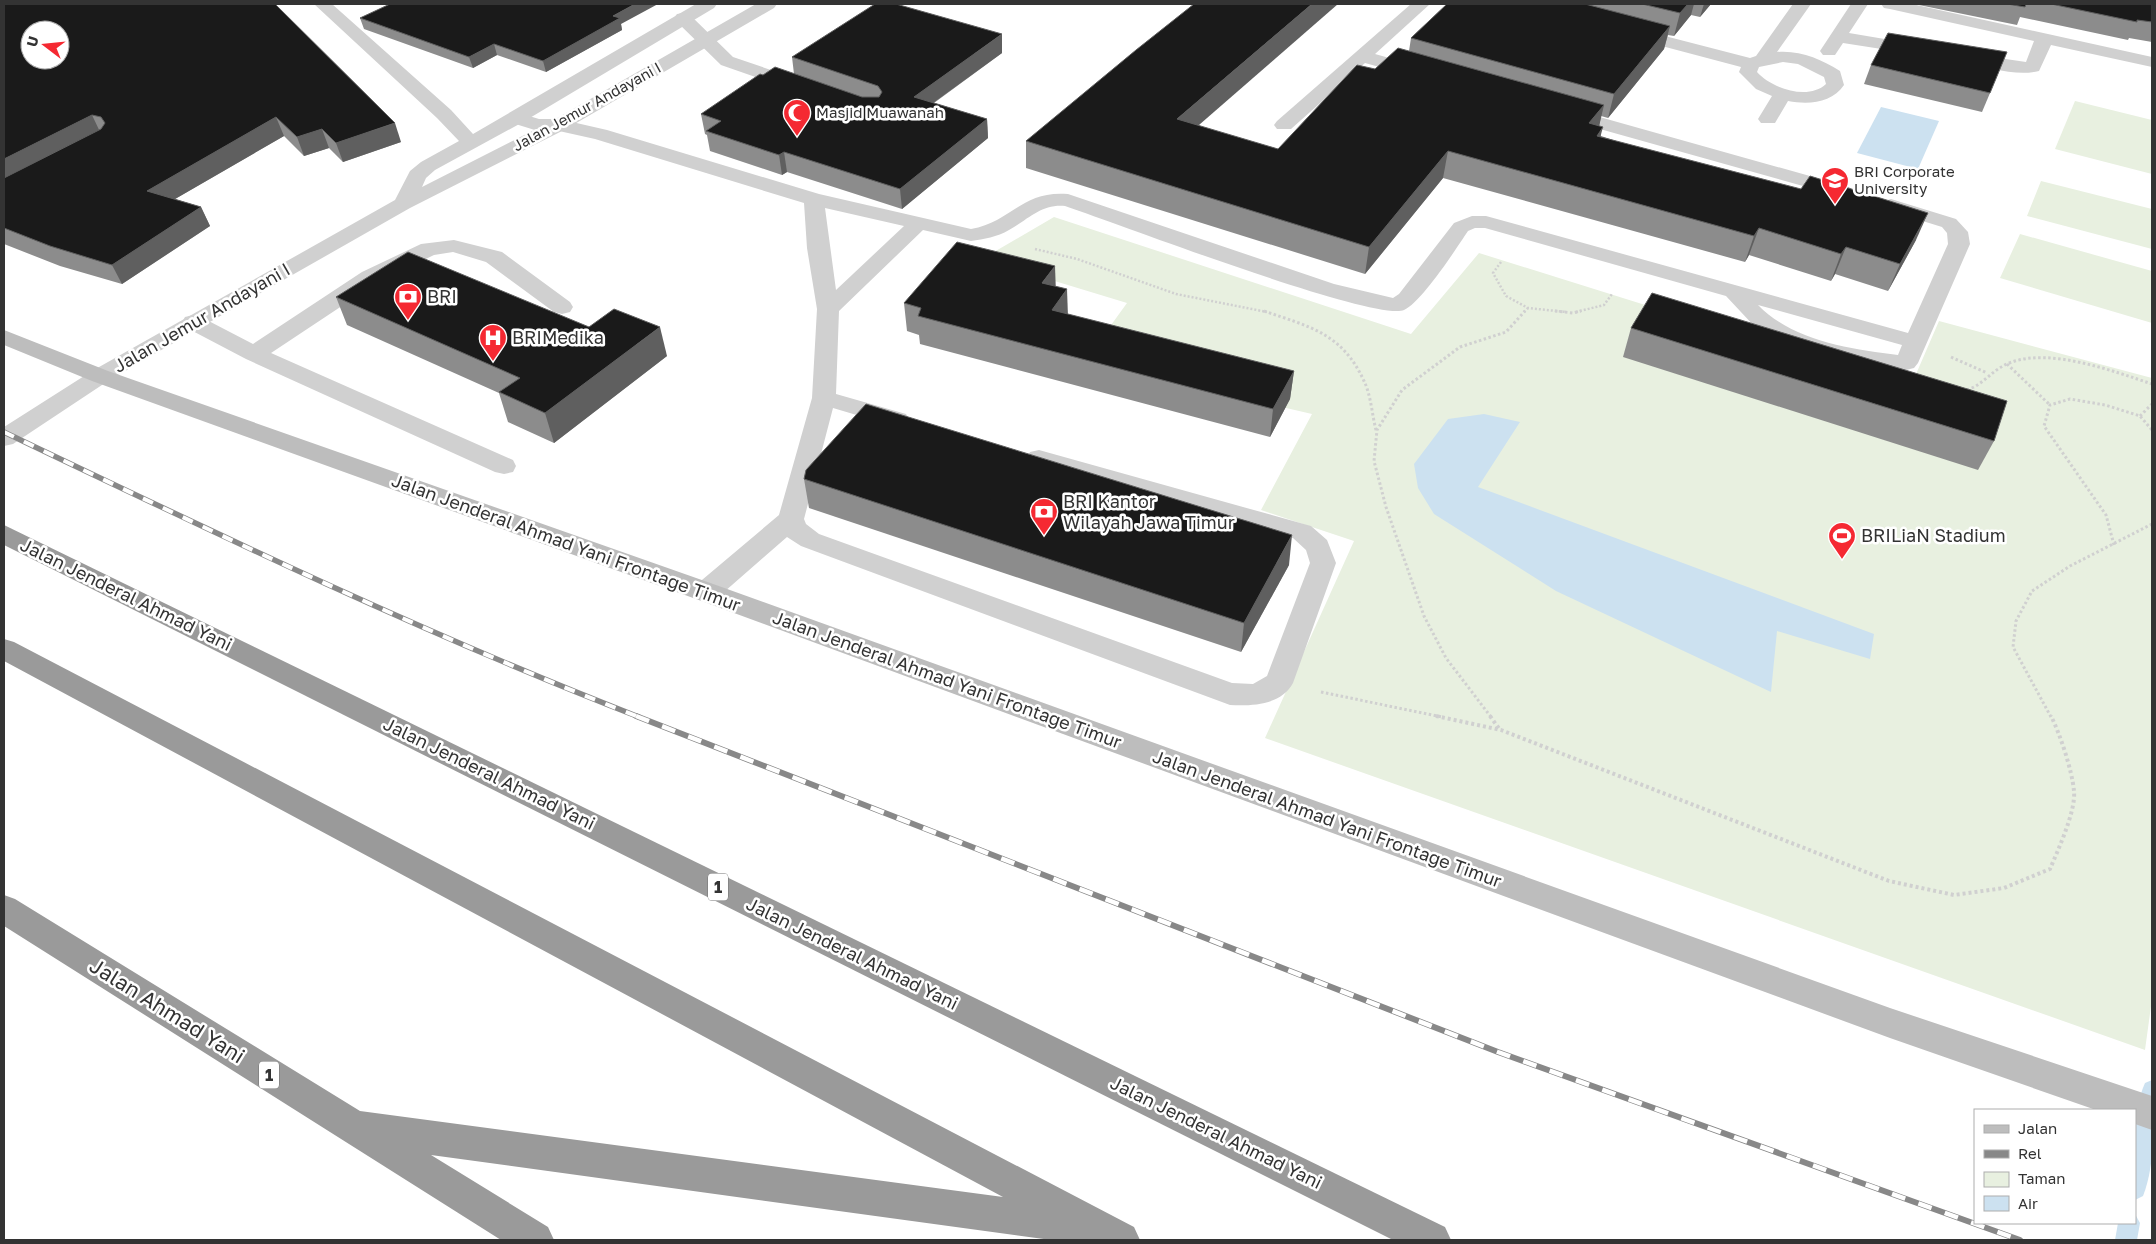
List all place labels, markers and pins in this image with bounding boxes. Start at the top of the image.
mosque icon: Masjid Muawanah [782,98,812,137]
place label: Masjid Muawanah [816,103,944,121]
place label: BRI Corporate University [1854,162,1955,197]
school or university icon: BRI Corporate University [1820,166,1850,205]
bank icon: BRI [393,282,423,321]
place label: BRI [427,285,457,307]
hospital icon: BRIMedika [478,323,508,362]
place label: BRIMedika [512,326,604,348]
place label: BRI Kantor Wilayah Jawa Timur [1063,490,1235,533]
bank icon: BRI Kantor Wilayah Jawa Timur [1029,497,1059,536]
sports icon: BRILiaN Stadium [1827,521,1857,560]
place label: BRILiaN Stadium [1861,524,2006,546]

